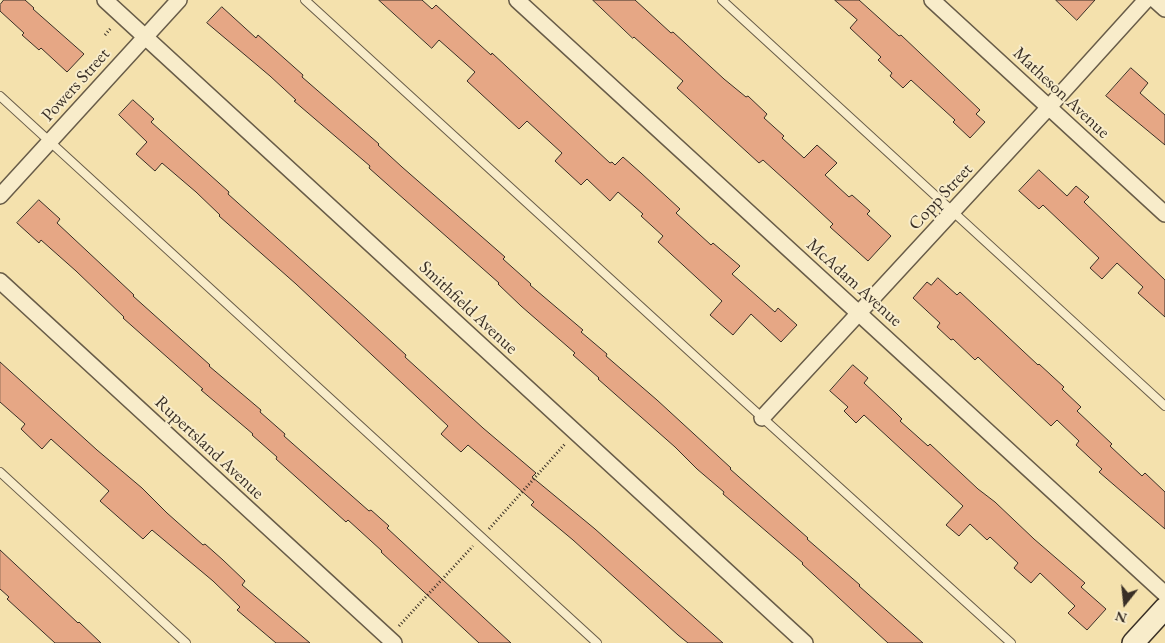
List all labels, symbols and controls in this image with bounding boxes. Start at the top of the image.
street label: Matheson Avenue [1008,43,1114,143]
street label: Powers Street [37,44,115,126]
street label: Copp Street [905,159,977,235]
street label: McAdam Avenue [802,234,906,332]
street label: Smithfield Avenue [414,257,522,359]
street label: Rupertsland Avenue [150,392,268,504]
north arrow [1100,578,1150,628]
text: N [1113,607,1129,628]

